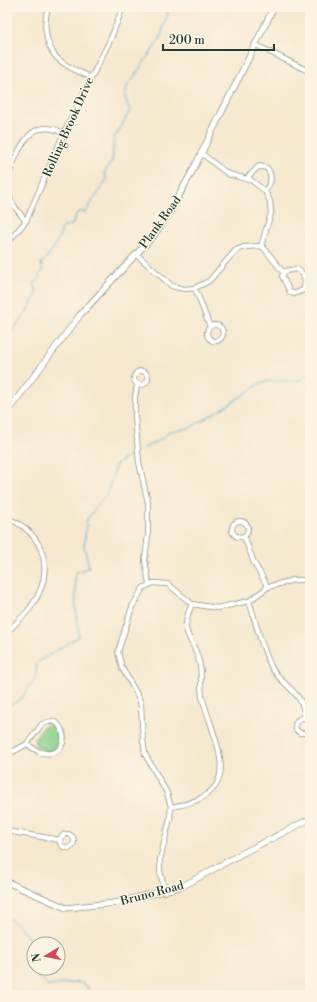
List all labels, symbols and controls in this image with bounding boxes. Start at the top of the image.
scale bar [163,26,274,52]
text: 200 m [169,33,205,48]
street label: Rolling Brook Drive [40,75,97,180]
street label: Plank Road [136,193,185,252]
street label: Bruno Road [118,878,186,909]
north arrow [26,936,66,976]
text: N [29,952,45,963]

